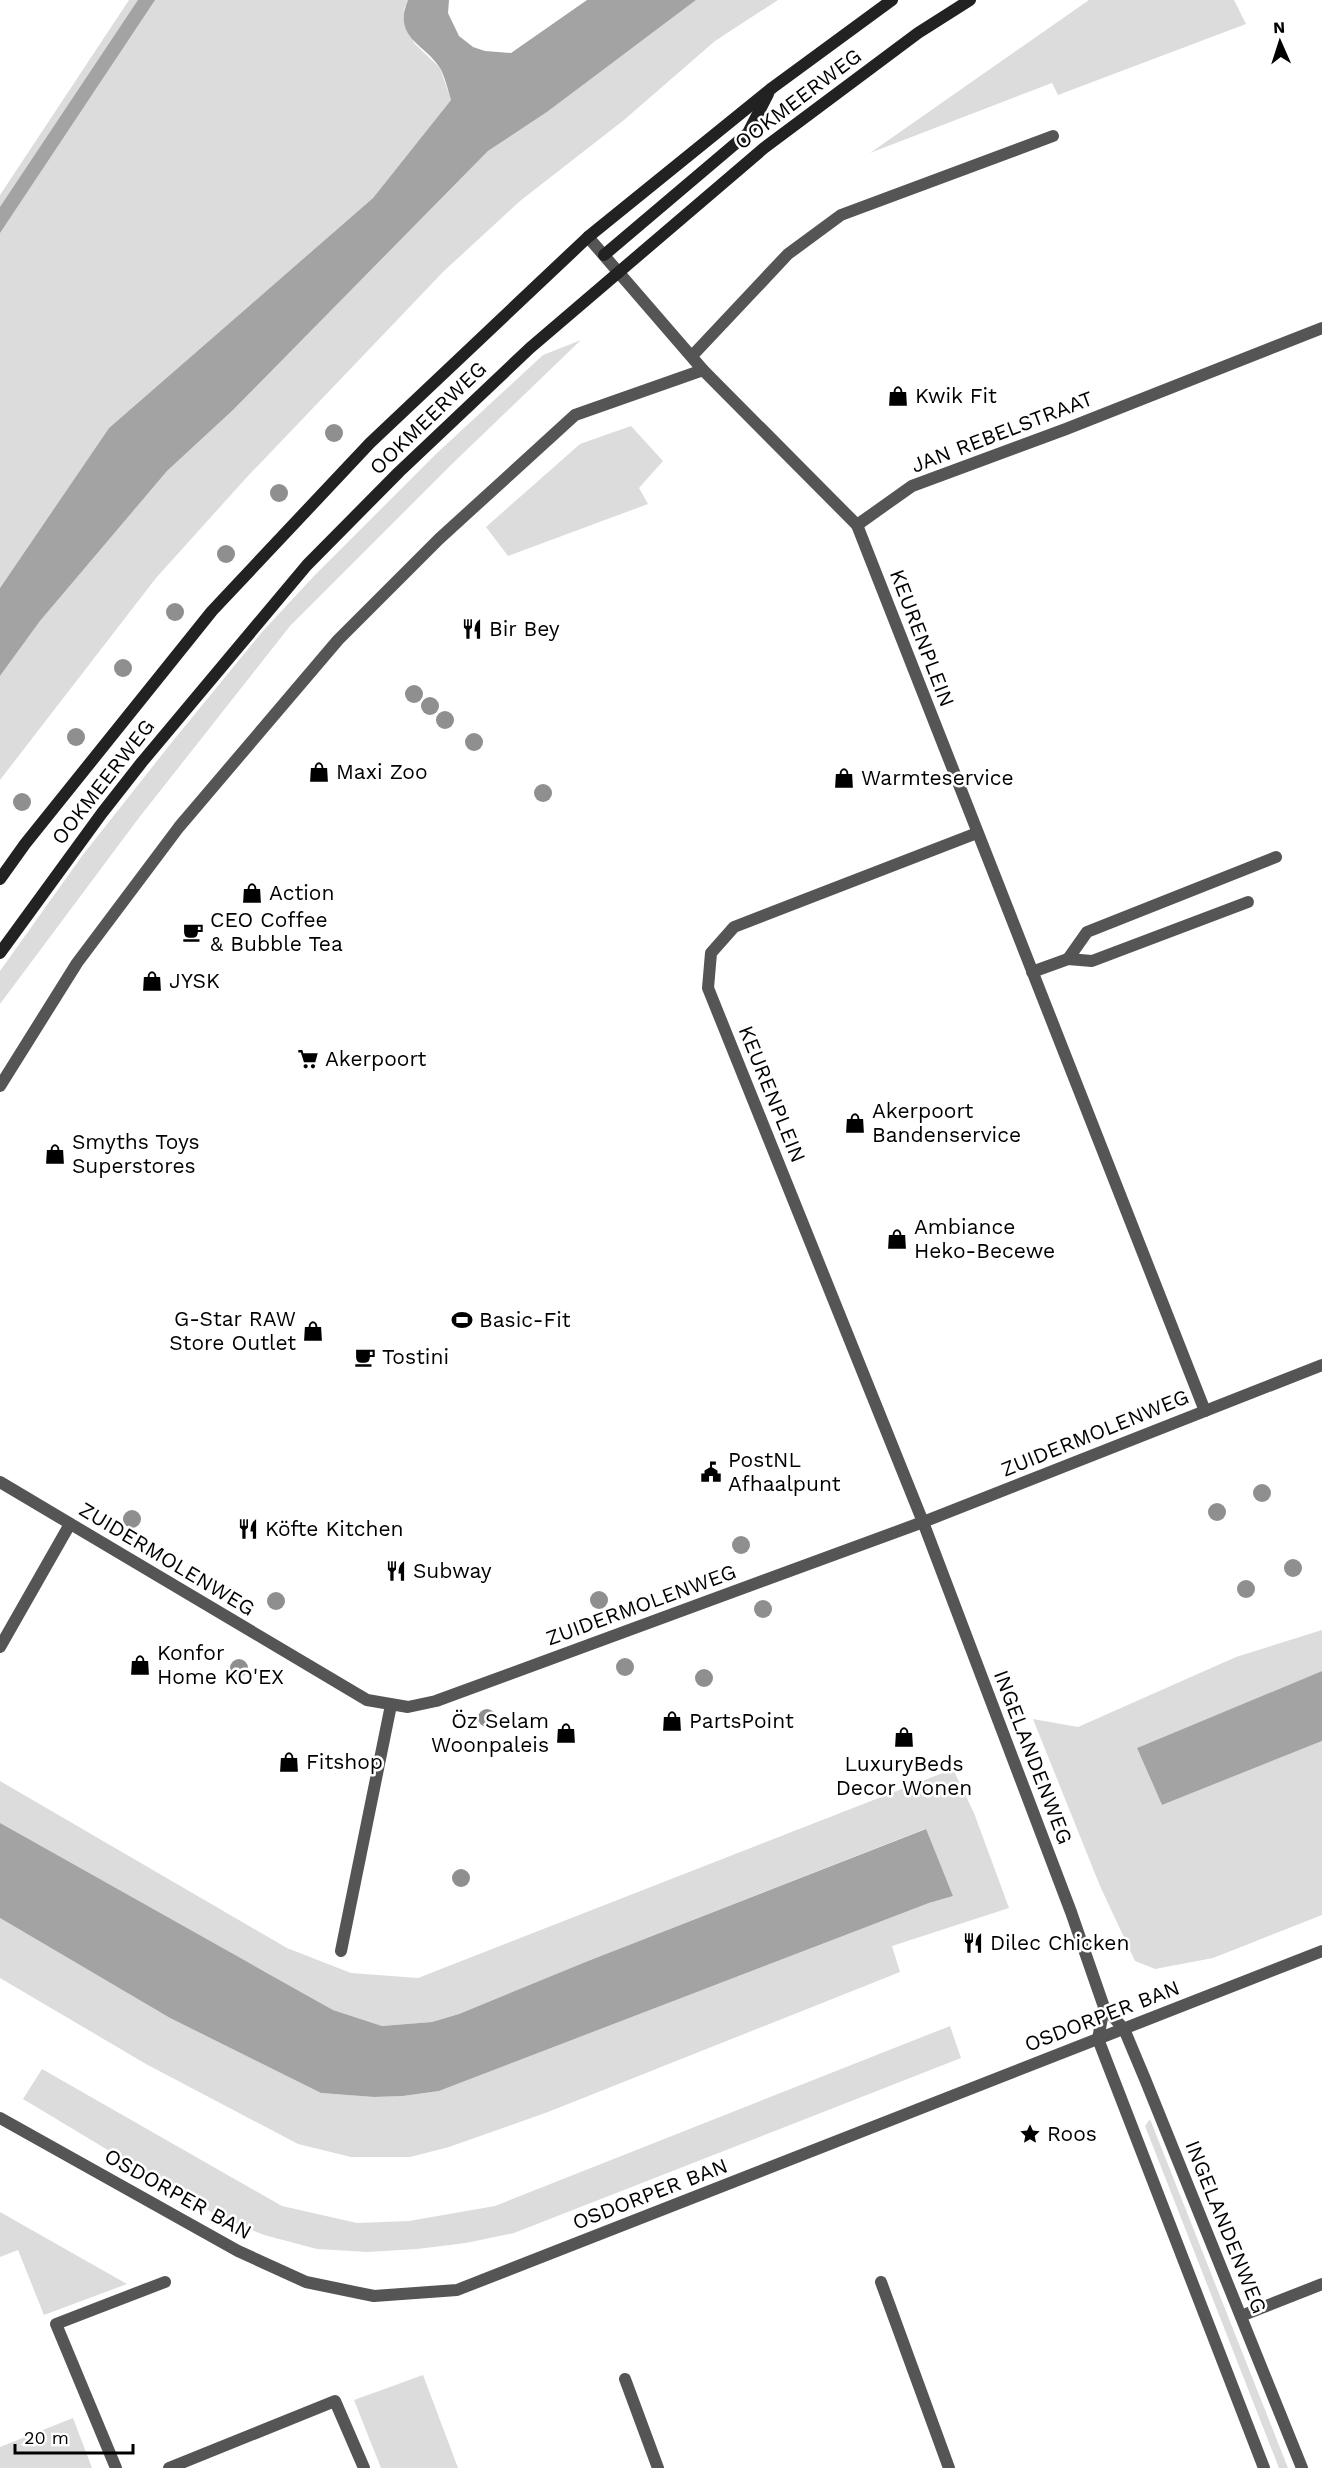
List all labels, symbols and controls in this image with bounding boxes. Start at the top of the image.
north arrow [1250,12,1310,72]
text: N [1273,18,1286,37]
street label: OOKMEERWEG [729,43,866,154]
street label: OOKMEERWEG [364,356,491,480]
place label: Kwik Fit [915,383,997,408]
shop icon: Kwik Fit [886,384,910,408]
street label: JAN REBELSTRAAT [907,385,1097,478]
street label: KEURENPLEIN [885,566,960,710]
place label: Bir Bey [489,616,560,641]
restaurant icon: Bir Bey [460,617,484,641]
street label: OOKMEERWEG [46,714,159,849]
place label: Maxi Zoo [336,759,428,784]
shop icon: Maxi Zoo [307,760,331,784]
place label: Warmteservice [861,765,1014,790]
shop icon: Warmteservice [832,766,856,790]
place label: Action [269,880,334,905]
shop icon: Action [240,881,264,905]
place label: CEO Coffee & Bubble Tea [210,907,343,956]
cafe icon: CEO Coffee & Bubble Tea [181,920,205,944]
place label: JYSK [169,968,220,993]
shop icon: JYSK [140,969,164,993]
street label: KEURENPLEIN [734,1022,811,1166]
place label: Akerpoort [325,1046,426,1071]
supermarket icon: Akerpoort [296,1047,320,1071]
place label: Akerpoort Bandenservice [872,1098,1021,1147]
shop icon: Akerpoort Bandenservice [843,1111,867,1135]
place label: Smyths Toys Superstores [72,1129,200,1178]
shop icon: Smyths Toys Superstores [43,1142,67,1166]
place label: Ambiance Heko-Becewe [914,1214,1055,1263]
shop icon: Ambiance Heko-Becewe [885,1227,909,1251]
place label: G-Star RAW Store Outlet [169,1306,296,1355]
place label: Basic-Fit [479,1307,571,1332]
sports icon: Basic-Fit [450,1308,474,1332]
shop icon: G-Star RAW Store Outlet [301,1319,325,1343]
place label: Tostini [382,1344,449,1369]
cafe icon: Tostini [353,1345,377,1369]
street label: ZUIDERMOLENWEG [997,1383,1192,1482]
place label: PostNL Afhaalpunt [728,1447,841,1496]
public building icon: PostNL Afhaalpunt [699,1460,723,1484]
street label: ZUIDERMOLENWEG [75,1496,260,1621]
place label: Köfte Kitchen [265,1516,404,1541]
restaurant icon: Köfte Kitchen [236,1517,260,1541]
place label: Subway [413,1558,492,1583]
restaurant icon: Subway [384,1559,408,1583]
street label: ZUIDERMOLENWEG [542,1559,739,1651]
place label: Konfor Home KO'EX [157,1640,284,1689]
shop icon: Konfor Home KO'EX [128,1653,152,1677]
street label: INGELANDENWEG [989,1666,1078,1847]
place label: Öz Selam Woonpaleis [431,1708,549,1757]
place label: PartsPoint [689,1708,794,1733]
shop icon: PartsPoint [660,1709,684,1733]
shop icon: Öz Selam Woonpaleis [554,1721,578,1745]
shop icon: LuxuryBeds Decor Wonen [892,1725,916,1749]
place label: Fitshop [306,1749,383,1774]
shop icon: Fitshop [277,1750,301,1774]
place label: LuxuryBeds Decor Wonen [836,1751,972,1800]
place label: Dilec Chicken [990,1930,1129,1955]
restaurant icon: Dilec Chicken [961,1931,985,1955]
street label: OSDORPER BAN [1021,1974,1183,2057]
place label: Roos [1047,2121,1097,2146]
place icon: Roos [1018,2122,1042,2146]
street label: INGELANDENWEG [1180,2137,1273,2317]
street label: OSDORPER BAN [100,2143,256,2244]
street label: OSDORPER BAN [569,2152,731,2235]
scale bar [15,2417,134,2455]
text: 20 m [24,2427,69,2448]

